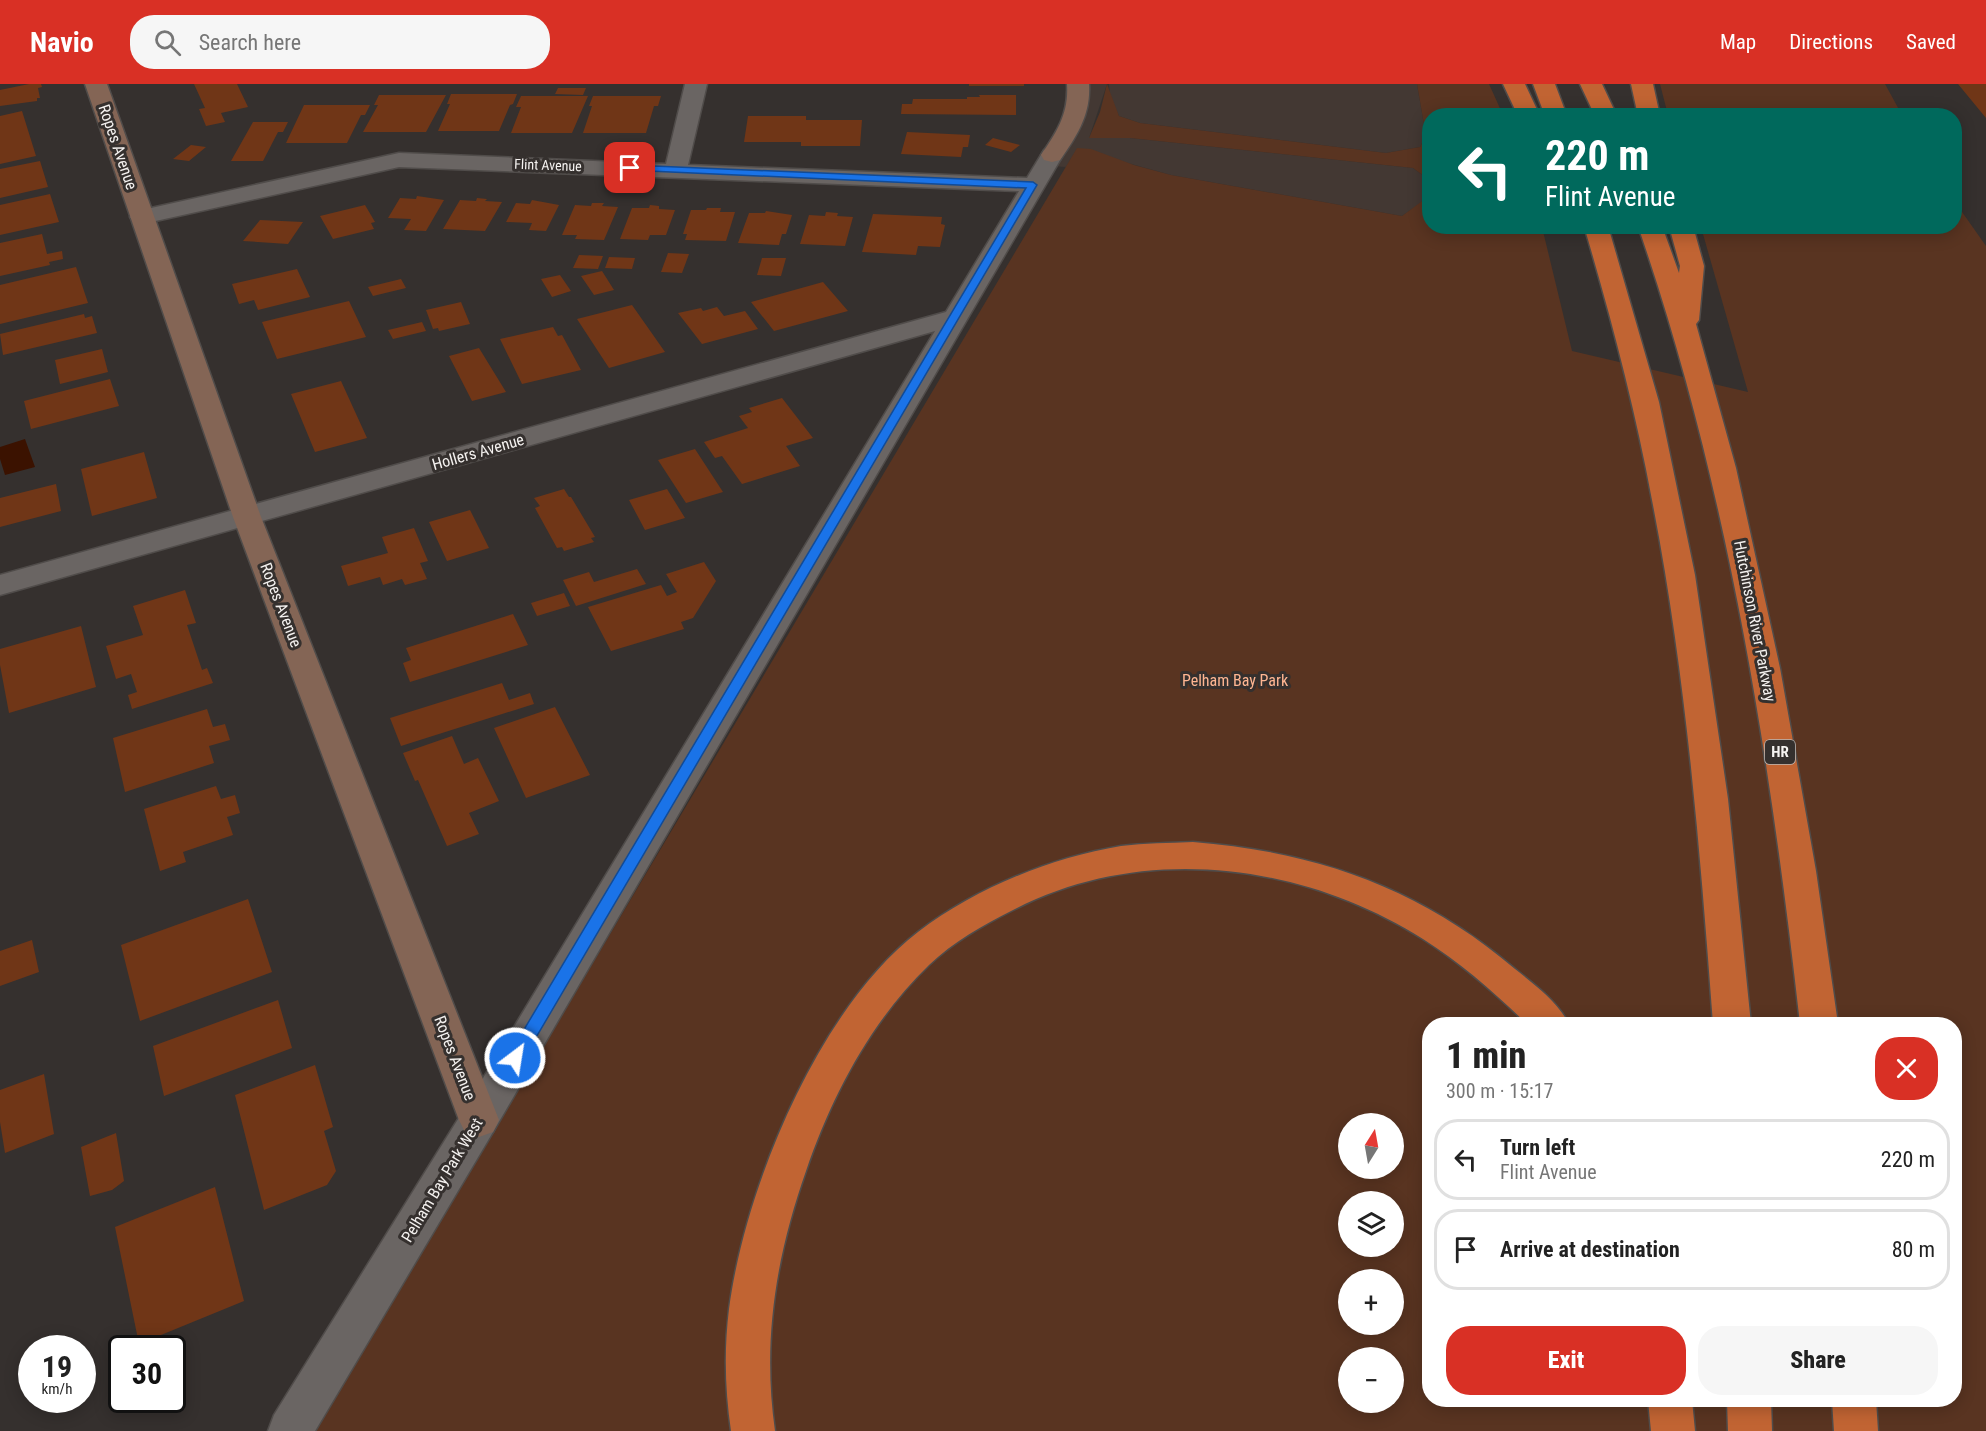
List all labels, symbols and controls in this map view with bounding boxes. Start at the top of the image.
search box [130,15,550,69]
text: Navio [30,26,94,59]
icon: search [151,26,184,59]
text: Search here [199,30,301,55]
text: Map [1720,30,1756,54]
text: Directions [1789,30,1873,54]
text: Saved [1906,30,1956,54]
street label: Ropes Avenue [95,102,141,192]
text: 220 m [1545,131,1650,180]
icon: left [1446,132,1524,210]
pin [604,142,655,193]
icon: arrive [613,151,646,184]
street label: Flint Avenue [514,156,582,174]
text: Flint Avenue [1545,181,1675,213]
street label: Hollers Avenue [430,430,526,474]
street label: Hutchinson River Parkway [1730,539,1780,704]
street label: Ropes Avenue [256,560,306,650]
park label: Pelham Bay Park [1182,671,1289,690]
road number: HR [1765,740,1795,764]
street label: Ropes Avenue [430,1013,480,1103]
position arrow [483,1026,547,1090]
text: 1 min [1446,1035,1526,1077]
button: close [1875,1037,1938,1100]
text: 300 m · 15:17 [1446,1079,1553,1103]
north arrow [1338,1113,1404,1179]
map controls [1338,1113,1404,1413]
street label: Pelham Bay Park West [397,1114,487,1245]
text: Turn left [1500,1135,1575,1160]
icon: left [1449,1143,1482,1176]
text: 220 m [1881,1147,1935,1172]
text: Flint Avenue [1500,1160,1597,1184]
button: layers [1338,1191,1404,1257]
icon: arrive [1449,1233,1482,1266]
text: Arrive at destination [1500,1237,1680,1262]
text: 80 m [1892,1237,1935,1262]
button: + [1338,1269,1404,1335]
button: Exit [1446,1326,1686,1395]
button: Share [1698,1326,1938,1395]
speed limit sign: 30 [108,1335,186,1413]
button: − [1338,1347,1404,1413]
text: 19 [42,1349,72,1384]
text: km/h [42,1380,72,1398]

